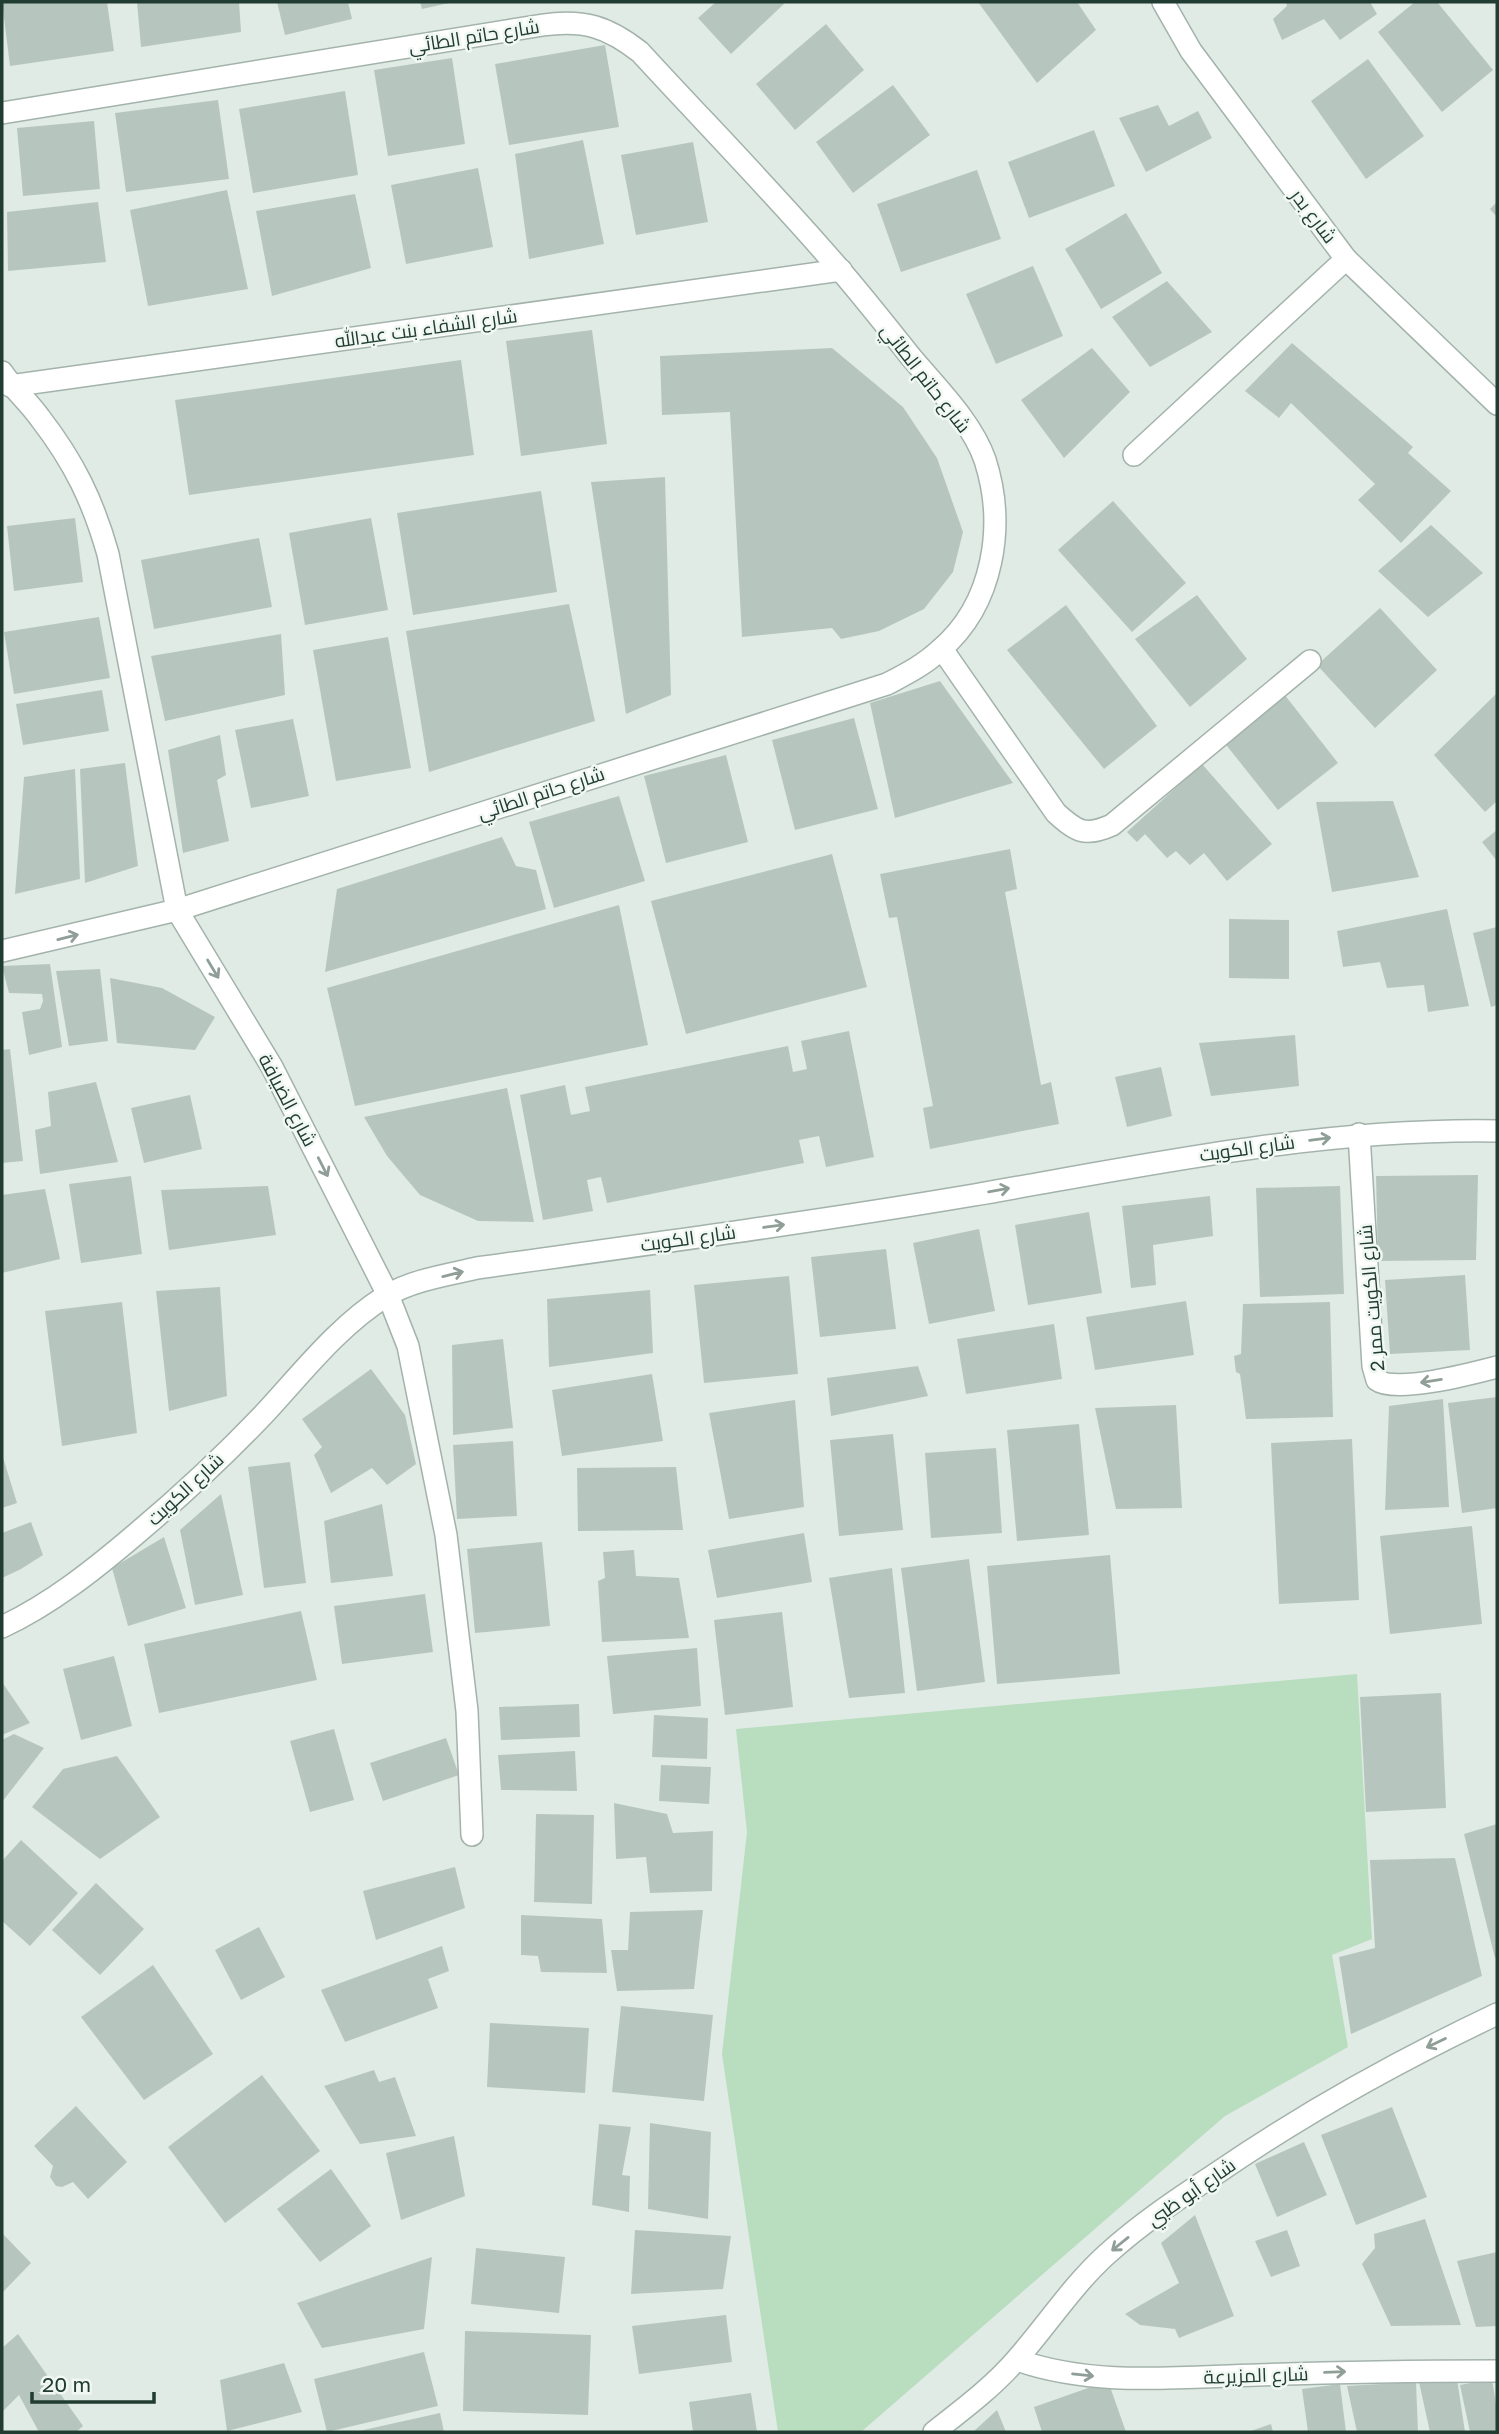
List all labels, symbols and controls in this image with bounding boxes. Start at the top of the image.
street label: شارع حاتم الطائي [407,14,542,61]
street label: شارع بدر [1284,183,1342,249]
street label: شارع الشفاء بنت عبدالله [333,303,519,355]
street label: شارع حاتم الطائي [874,319,976,439]
street label: شارع حاتم الطائي [474,761,608,828]
one-way arrow [56,930,79,943]
one-way arrow [206,958,220,978]
street label: شارع الضيافة [252,1049,322,1152]
street label: شارع الكويت [1198,1129,1296,1169]
one-way arrow [1308,1132,1331,1145]
one-way arrow [317,1156,331,1177]
one-way arrow [987,1183,1010,1197]
street label: شارع الكويت [639,1219,737,1259]
one-way arrow [762,1219,785,1232]
street label: شارع الكويت ممر 2 [1353,1223,1391,1372]
one-way arrow [441,1267,463,1280]
one-way arrow [1420,1375,1443,1388]
street label: شارع الكويت [142,1447,230,1532]
one-way arrow [1426,2037,1447,2051]
street label: شارع أبو ظبي [1142,2153,1242,2234]
one-way arrow [1112,2236,1130,2251]
scale bar [32,2360,154,2404]
street label: شارع المزيرعة [1203,2361,1309,2391]
one-way arrow [1323,2366,1346,2379]
one-way arrow [1071,2368,1094,2381]
text: 20 m [42,2371,91,2397]

